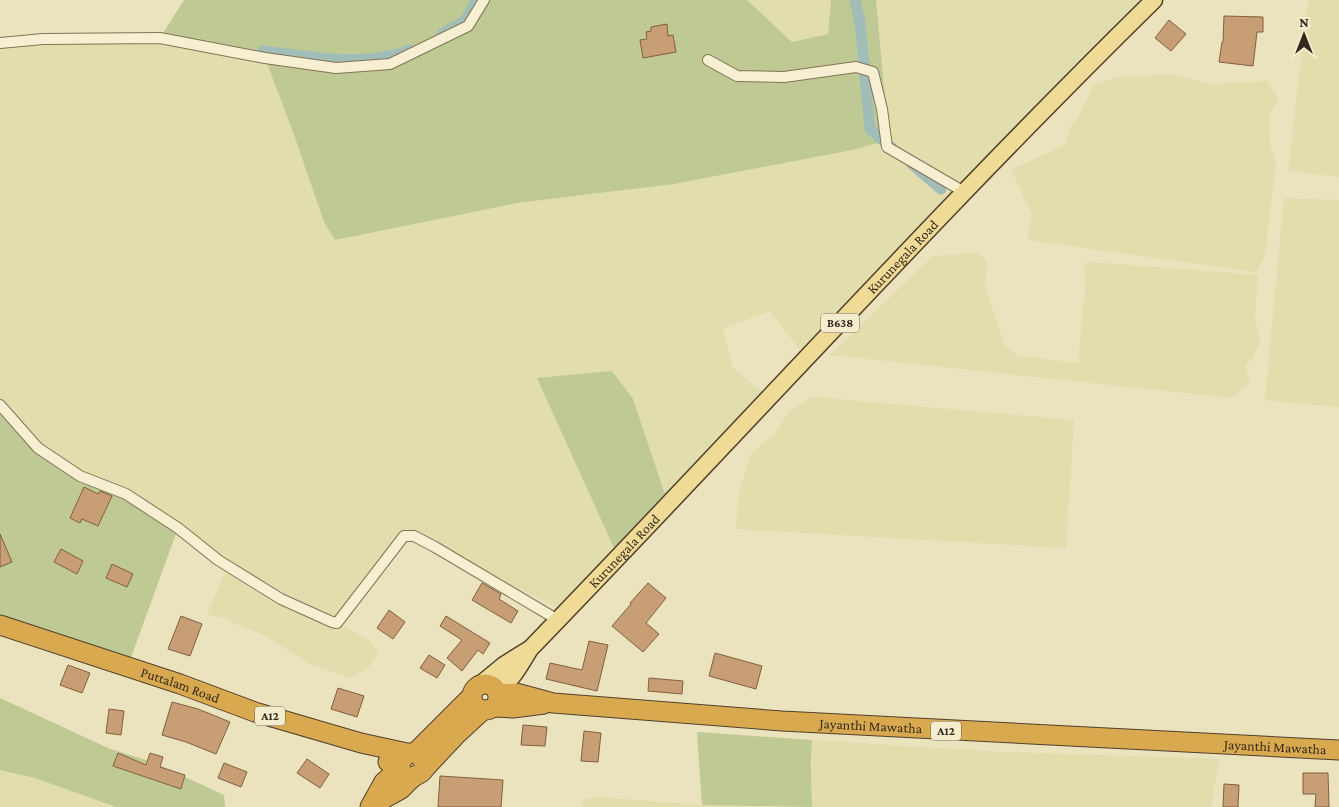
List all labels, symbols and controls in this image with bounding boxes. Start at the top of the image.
north arrow [1279,10,1329,60]
text: N [1299,14,1309,30]
street label: Kurunegala Road [864,216,942,297]
road number: B638 [821,314,859,332]
street label: Kurunegala Road [585,510,663,591]
street label: Puttalam Road [139,664,223,706]
road number: A12 [255,706,285,726]
street label: Jayanthi Mawatha [817,715,923,736]
road number: A12 [931,721,961,740]
street label: Jayanthi Mawatha [1222,736,1328,757]

